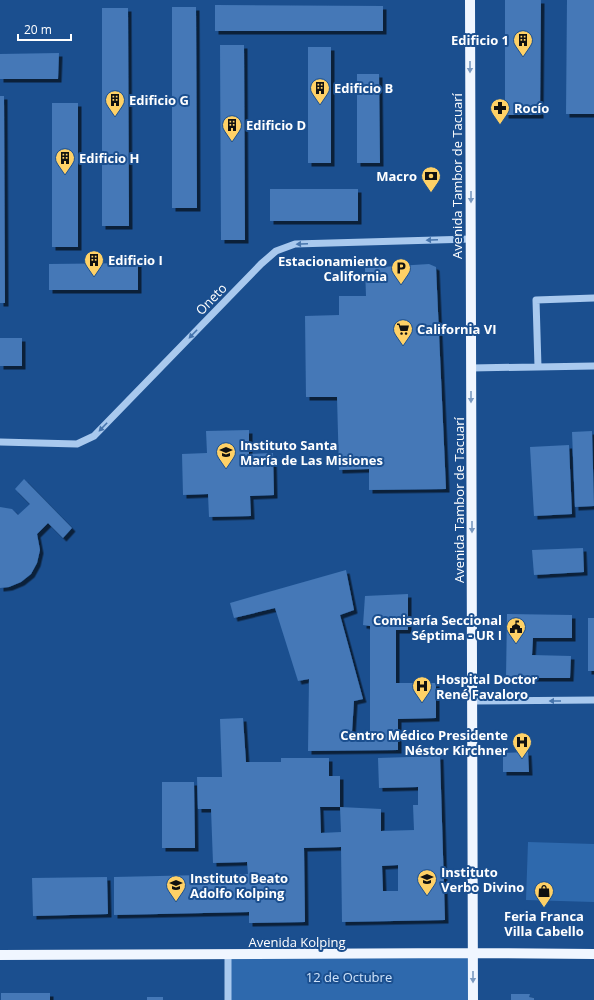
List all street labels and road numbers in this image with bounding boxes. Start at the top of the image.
street label: Avenida Tambor de Tacuarí [448,92,466,259]
street label: Oneto [191,279,231,319]
street label: Avenida Tambor de Tacuarí [450,416,468,583]
street label: Avenida Kolping [248,933,346,951]

